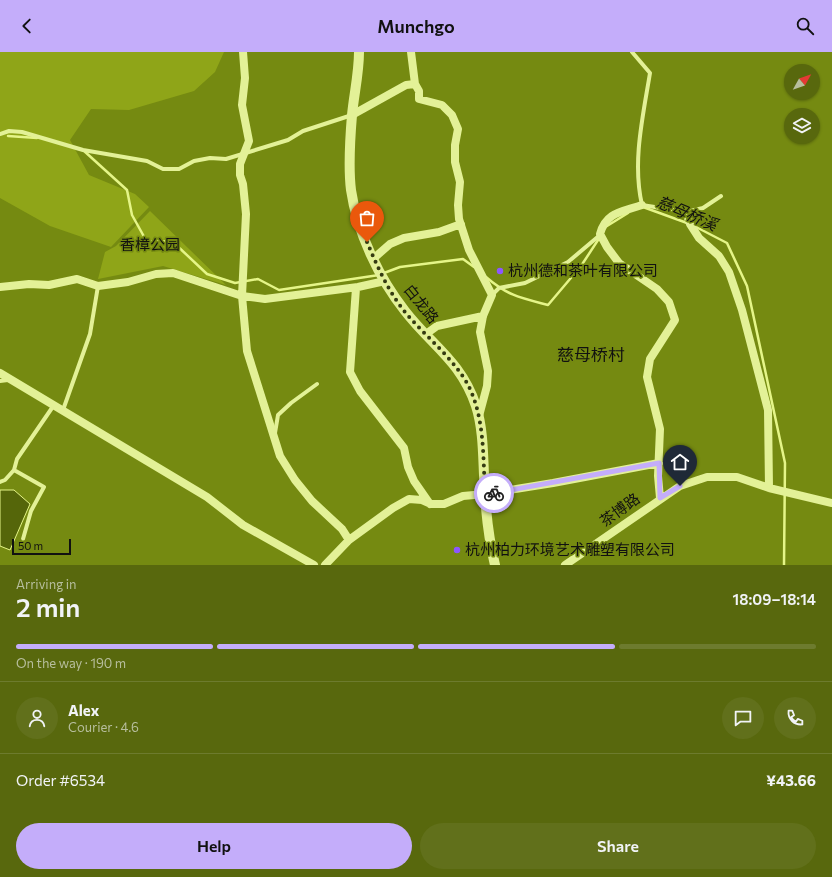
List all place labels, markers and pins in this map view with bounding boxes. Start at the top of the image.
pin [350,201,384,242]
place label: 杭州德和茶叶有限公司 [508,261,658,279]
marker: 杭州德和茶叶有限公司 [495,266,505,276]
pin [663,445,697,486]
place label: 杭州柏力环境艺术雕塑有限公司 [465,540,675,558]
marker: 杭州柏力环境艺术雕塑有限公司 [452,545,462,555]

